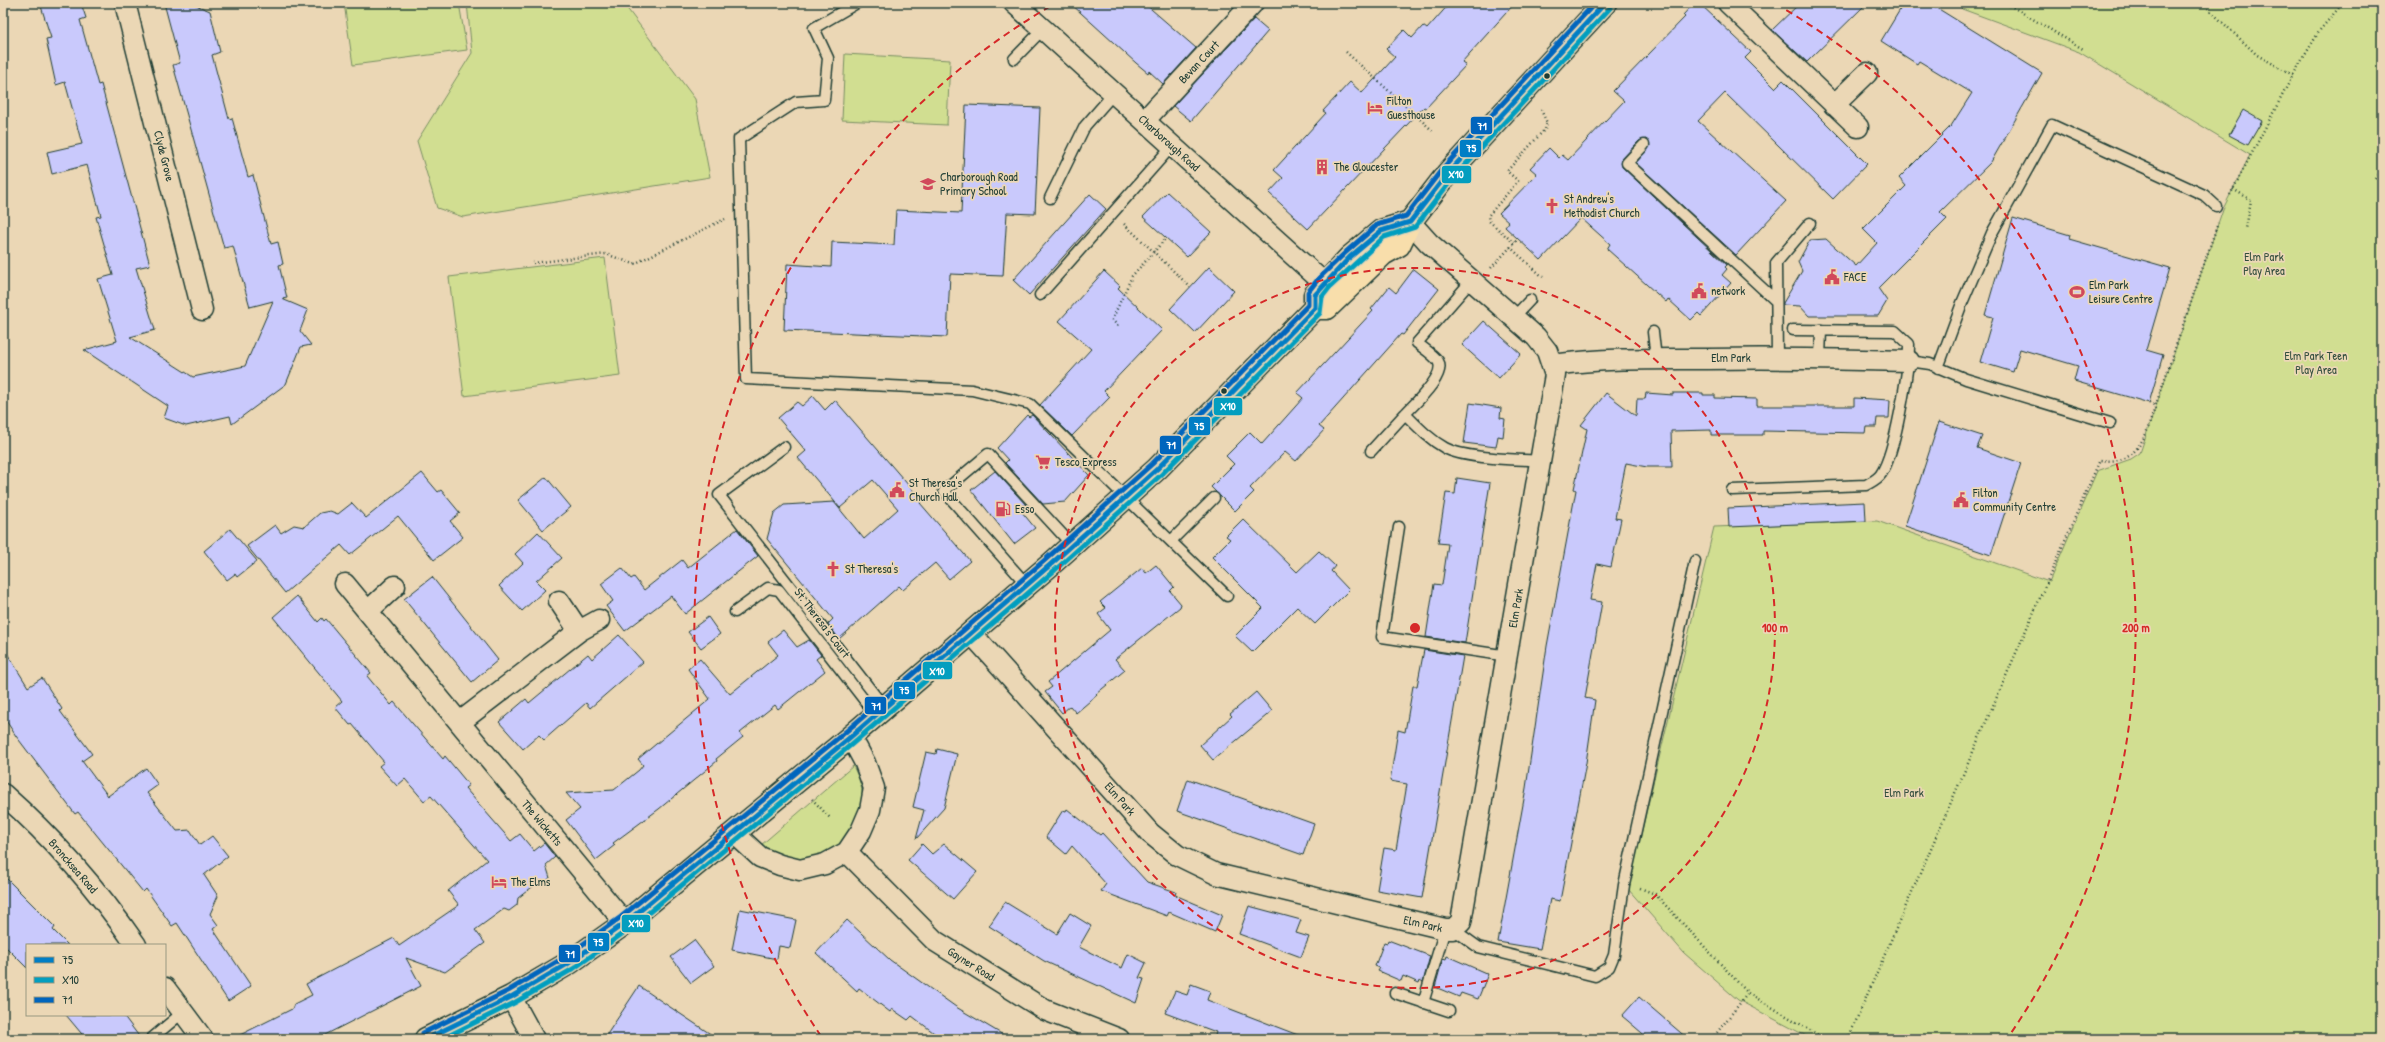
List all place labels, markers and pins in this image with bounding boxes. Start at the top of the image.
unlabelled marker [1542,71,1552,81]
place label: Filton Guesthouse [1386,92,1435,123]
hotel icon: Filton Guesthouse [1366,99,1384,117]
building icon: The Gloucester [1313,158,1331,176]
place label: The Gloucester [1334,158,1399,175]
place label: Charborough Road Primary School [940,168,1018,199]
school or university icon: Charborough Road Primary School [919,175,937,193]
place label: St Andrew's Methodist Church [1564,190,1640,221]
church icon: St Andrew's Methodist Church [1543,197,1561,215]
public building icon: FACE [1823,268,1841,286]
place label: FACE [1843,268,1867,285]
place label: Elm Park Leisure Centre [2089,276,2153,307]
public building icon: network [1690,282,1708,300]
place label: network [1711,282,1745,299]
sports icon: Elm Park Leisure Centre [2068,283,2086,301]
unlabelled marker [1219,386,1229,396]
supermarket icon: Tesco Express [1034,453,1052,471]
place label: Tesco Express [1055,453,1117,470]
place label: St Theresa's Church Hall [909,474,963,505]
public building icon: St Theresa's Church Hall [888,481,906,499]
place label: Filton Community Centre [1972,484,2056,515]
public building icon: Filton Community Centre [1952,491,1970,509]
fuel station icon: Esso [994,500,1012,518]
place label: Esso [1015,500,1035,517]
church icon: St Theresa's [824,560,842,578]
place label: St Theresa's [845,560,899,577]
centre of rings [1408,621,1422,635]
hotel icon: The Elms [490,873,508,891]
place label: The Elms [511,873,551,890]

